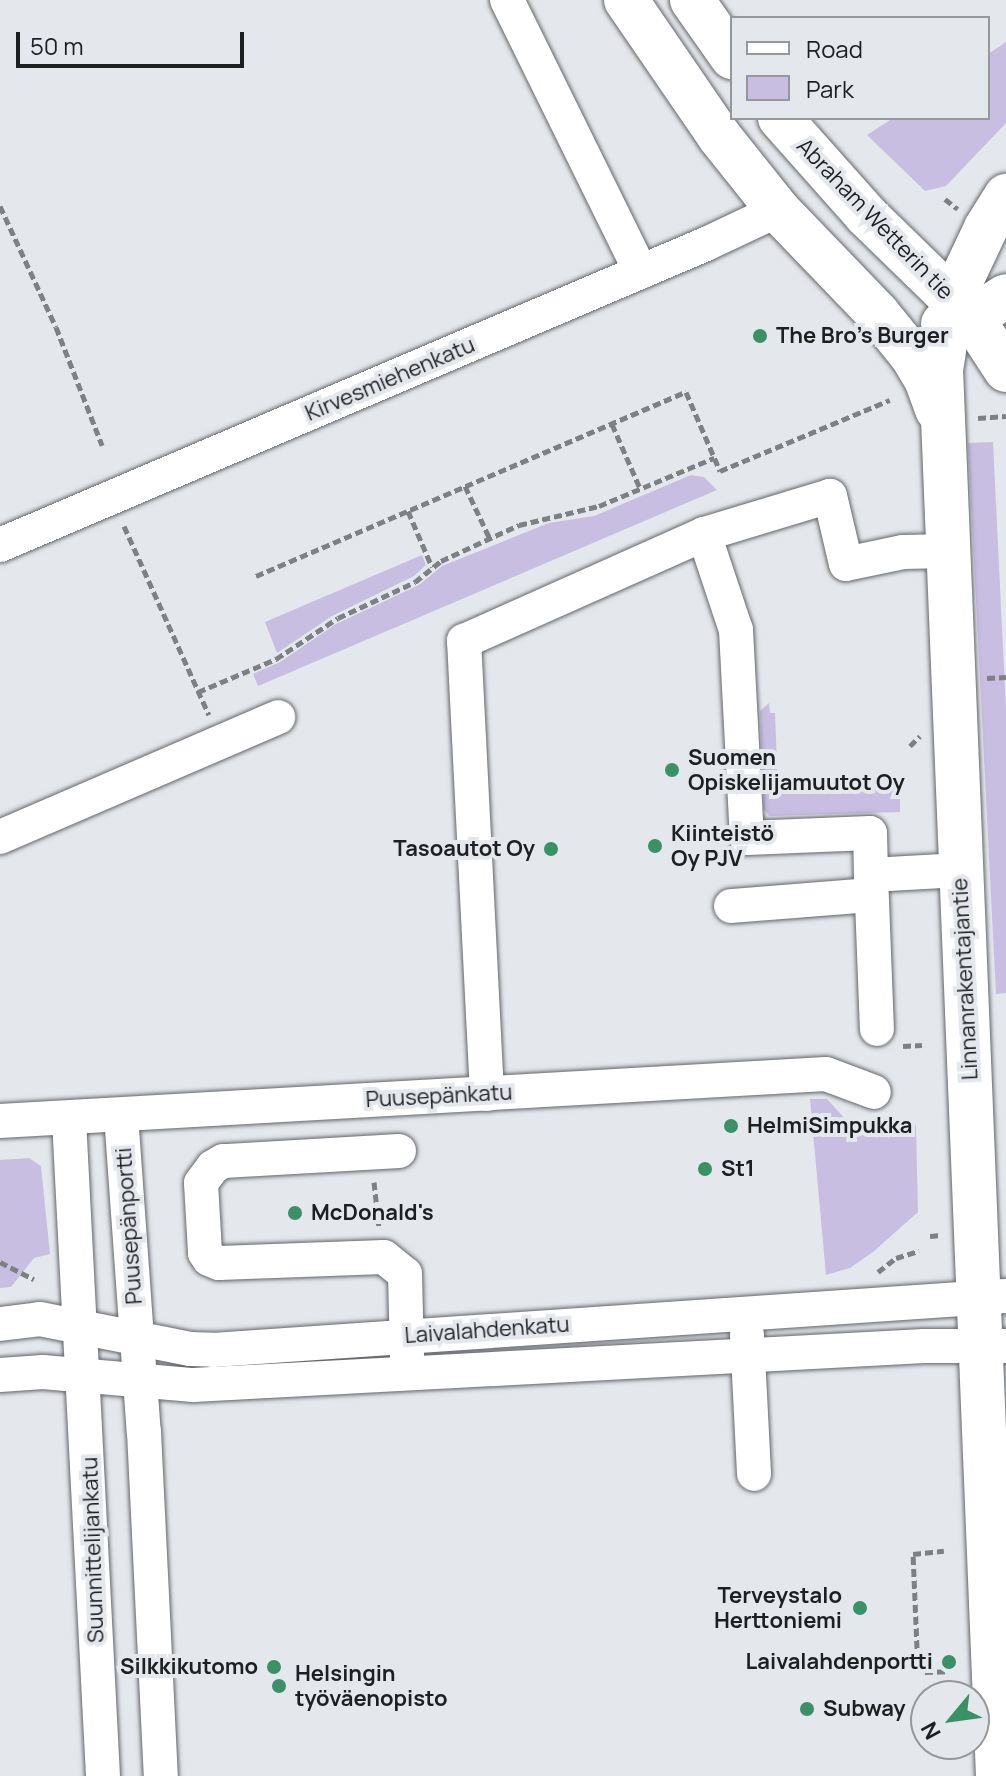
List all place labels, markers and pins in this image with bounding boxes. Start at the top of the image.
place label: The Bro's Burger [776,323,948,349]
marker: The Bro's Burger [751,327,769,345]
place label: Suomen Opiskelijamuutot Oy [688,744,905,796]
marker: Suomen Opiskelijamuutot Oy [663,761,681,779]
place label: Kiinteistö Oy PJV [671,820,774,872]
place label: Tasoautot Oy [393,836,535,862]
marker: Kiinteistö Oy PJV [646,837,664,855]
marker: Tasoautot Oy [542,840,560,858]
place label: HelmiSimpukka [747,1113,912,1139]
marker: HelmiSimpukka [722,1117,740,1135]
place label: St1 [721,1156,755,1182]
marker: St1 [696,1160,714,1178]
place label: McDonald's [311,1200,434,1226]
marker: McDonald's [286,1204,304,1222]
place label: Terveystalo Herttoniemi [714,1582,842,1634]
marker: Terveystalo Herttoniemi [849,1597,871,1619]
place label: Laivalahdenportti [746,1649,933,1675]
marker: Laivalahdenportti [940,1653,958,1671]
place label: Silkkikutomo [120,1654,258,1680]
marker: Silkkikutomo [265,1658,283,1676]
place label: Helsingin työväenopisto [295,1660,448,1712]
marker: Helsingin työväenopisto [270,1677,288,1695]
place label: Subway [823,1696,906,1722]
marker: Subway [798,1700,816,1718]

